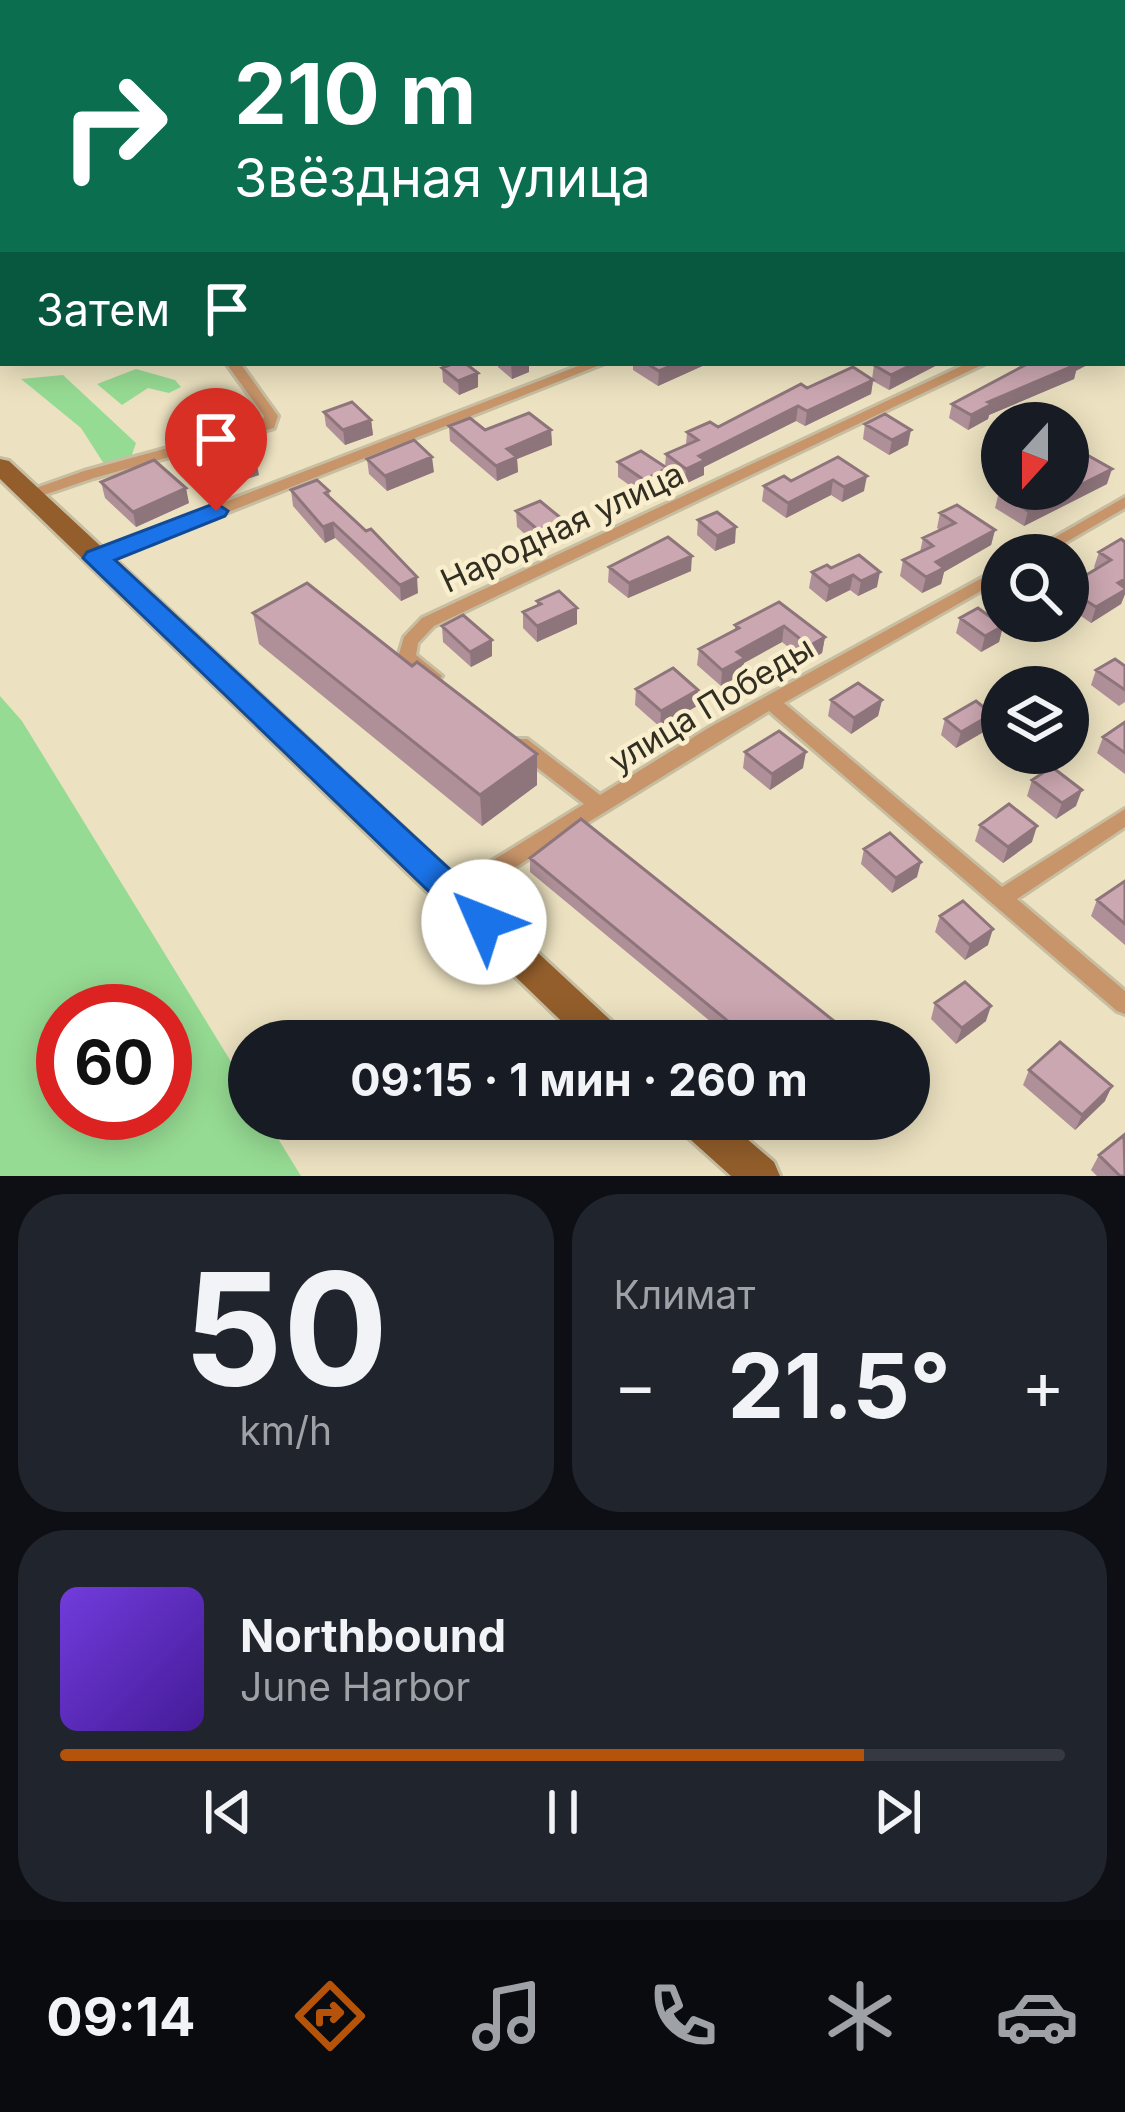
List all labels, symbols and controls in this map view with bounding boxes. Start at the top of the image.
text: 210 m [234,43,476,144]
icon: right [36,48,192,204]
text: Звёздная улица [234,145,651,210]
icon: arrive [194,276,260,342]
text: Затем [36,282,170,337]
pin [165,388,267,511]
north arrow [981,402,1089,510]
map controls [981,402,1089,774]
icon: arrive [183,406,249,472]
street label: Народная улица [434,453,690,601]
button: search [981,534,1089,642]
street label: улица Победы [602,627,820,781]
button: layers [981,666,1089,774]
position arrow [421,859,547,985]
speed limit sign: 60 [36,984,192,1140]
text: 09:15 · 1 мин · 260 m [350,1052,808,1107]
text: 50 [183,1234,388,1423]
text: Климат [614,1271,755,1318]
text: 21.5° [728,1331,951,1440]
text: − [614,1345,657,1425]
text: + [1021,1345,1065,1425]
text: km/h [239,1407,332,1454]
text: Northbound [240,1608,506,1663]
text: June Harbor [240,1663,470,1710]
icon: previous [195,1779,261,1845]
icon: pause [530,1779,596,1845]
icon: next [865,1779,931,1845]
icon: directions [288,1974,372,2058]
icon: music [465,1974,549,2058]
icon: phone [641,1974,725,2058]
icon: climate [818,1974,902,2058]
icon: car [995,1974,1079,2058]
text: 09:14 [46,1984,196,2049]

